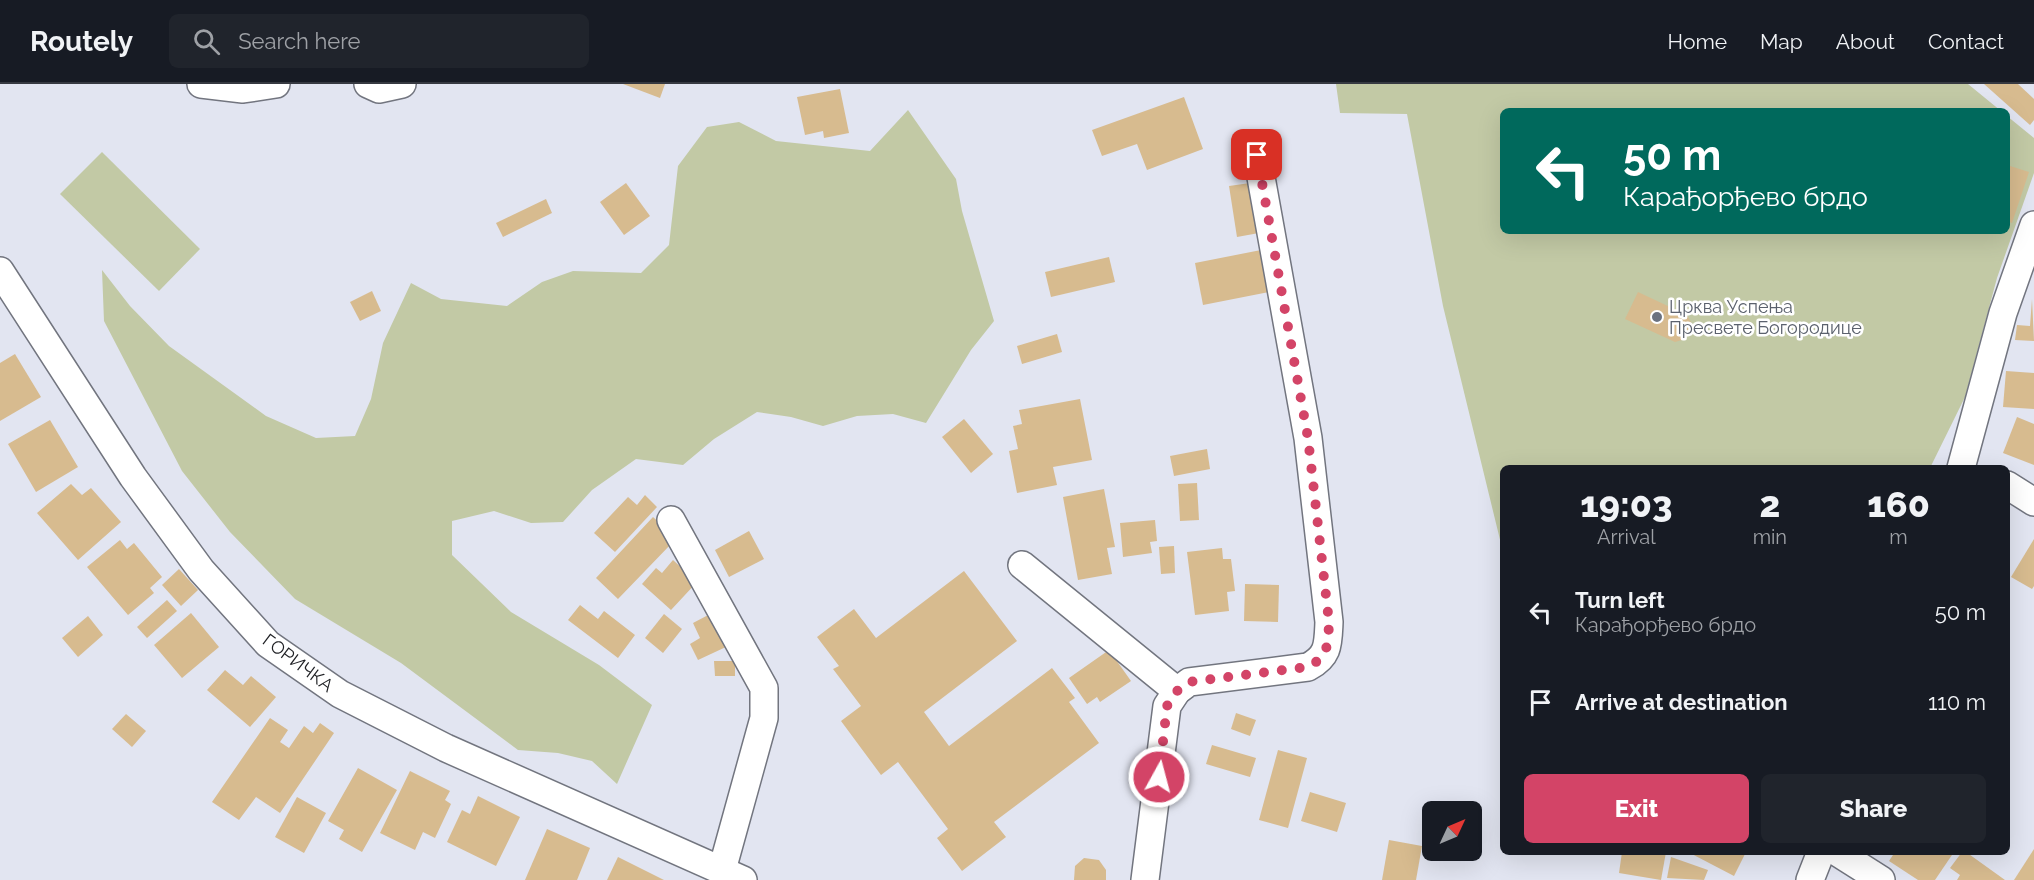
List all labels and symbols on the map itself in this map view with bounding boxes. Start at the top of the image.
pin [1231,129,1282,180]
place label: Црква Успења Пресвете Богородице [1669,296,1862,338]
marker: Црква Успења Пресвете Богородице [1650,310,1664,324]
street label: ГОРИЧКА [259,629,338,696]
position arrow [1127,745,1191,809]
north arrow [1422,801,1482,861]

